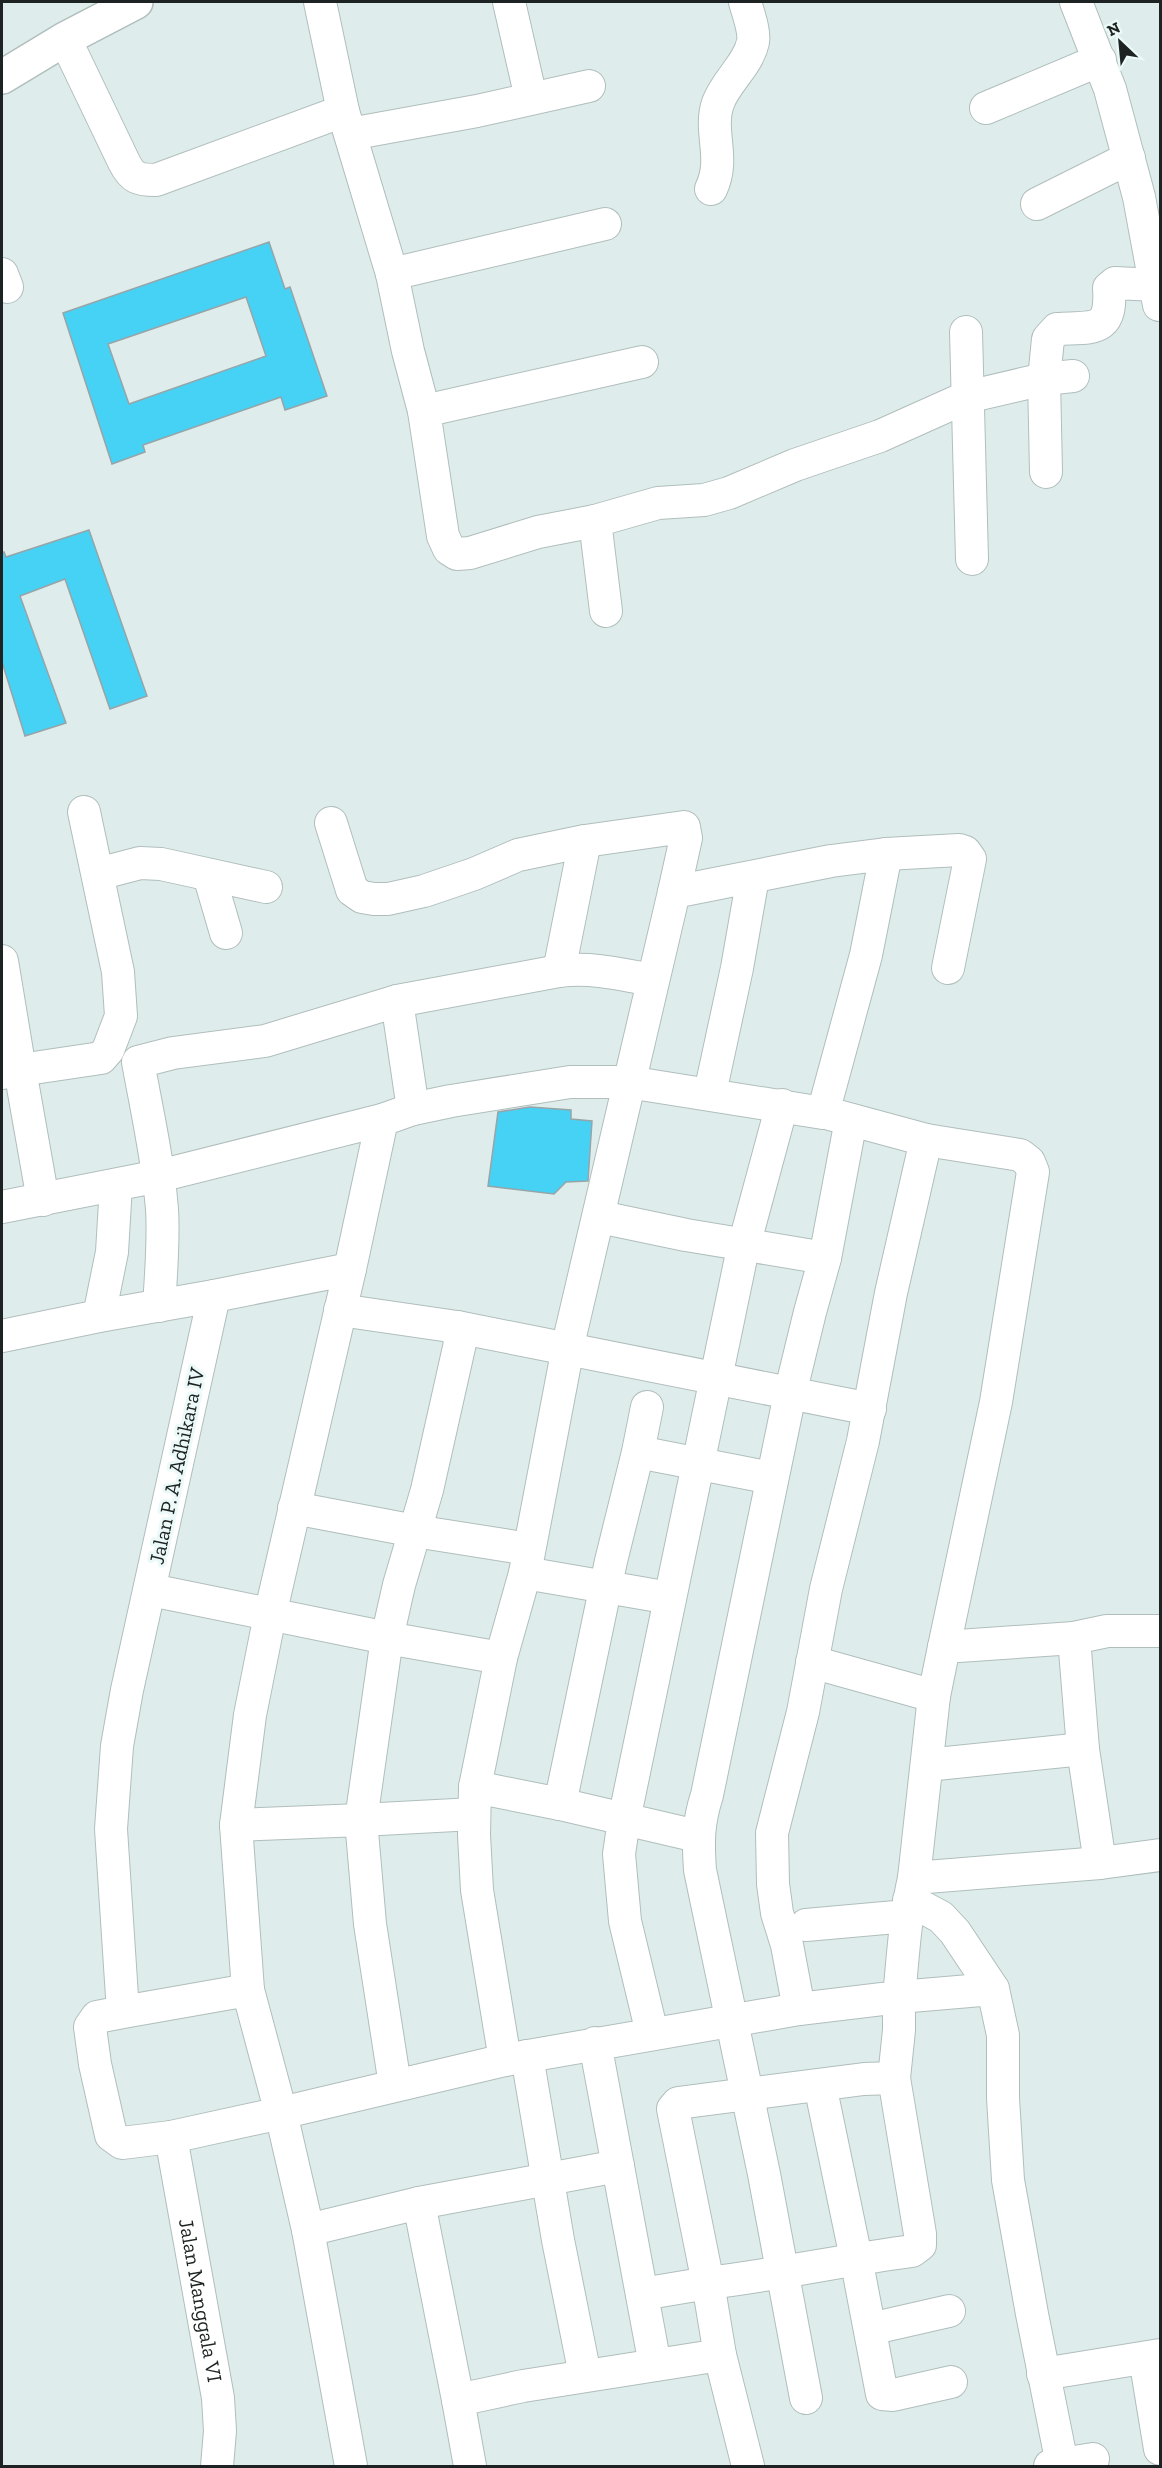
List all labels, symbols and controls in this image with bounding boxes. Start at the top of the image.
north arrow [1090,12,1150,72]
text: N [1104,18,1123,40]
street label: Jalan P. A. Adhikara IV [143,1365,210,1567]
street label: Jalan Manggala VI [174,2217,228,2384]

